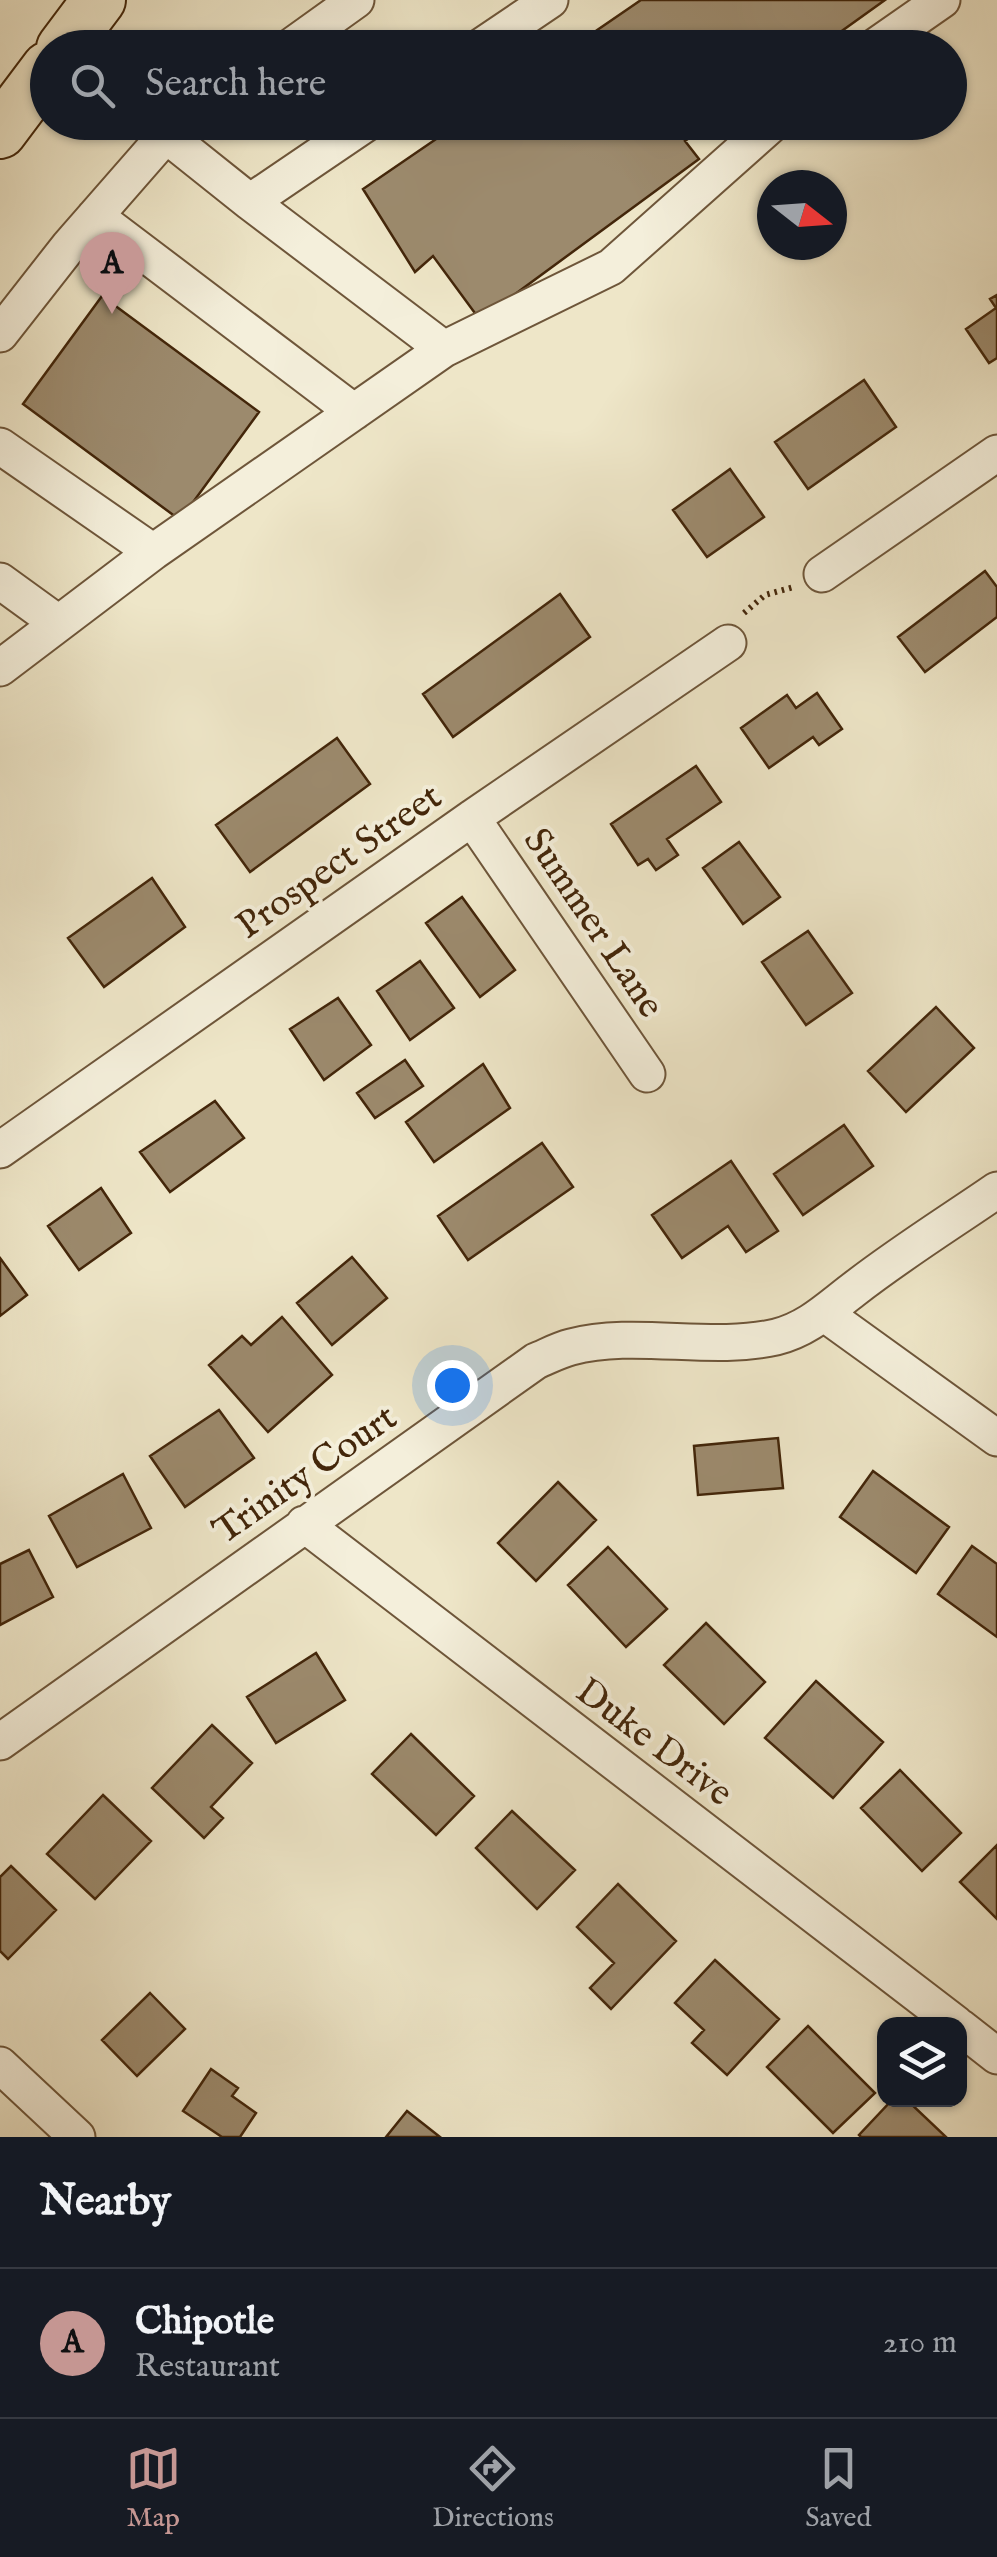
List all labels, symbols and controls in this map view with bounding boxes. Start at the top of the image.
search box [30,30,967,140]
icon: search [65,58,120,113]
text: Search here [145,61,326,109]
north arrow [757,170,847,260]
pin: A [80,232,144,314]
street label: Prospect Street [228,774,452,951]
street label: Summer Lane [512,820,674,1028]
your location [427,1360,478,1411]
street label: Trinity Court [205,1395,407,1556]
street label: Duke Drive [565,1669,741,1818]
map controls [877,2017,967,2107]
button: layers [877,2017,967,2107]
text: Nearby [40,2176,171,2229]
text: Chipotle [135,2299,274,2347]
text: A [62,2323,83,2364]
text: 210 m [883,2323,957,2364]
text: Restaurant [135,2347,280,2388]
tab: Map [126,2441,181,2536]
tab: Directions [432,2441,554,2536]
tab: Saved [805,2441,871,2536]

